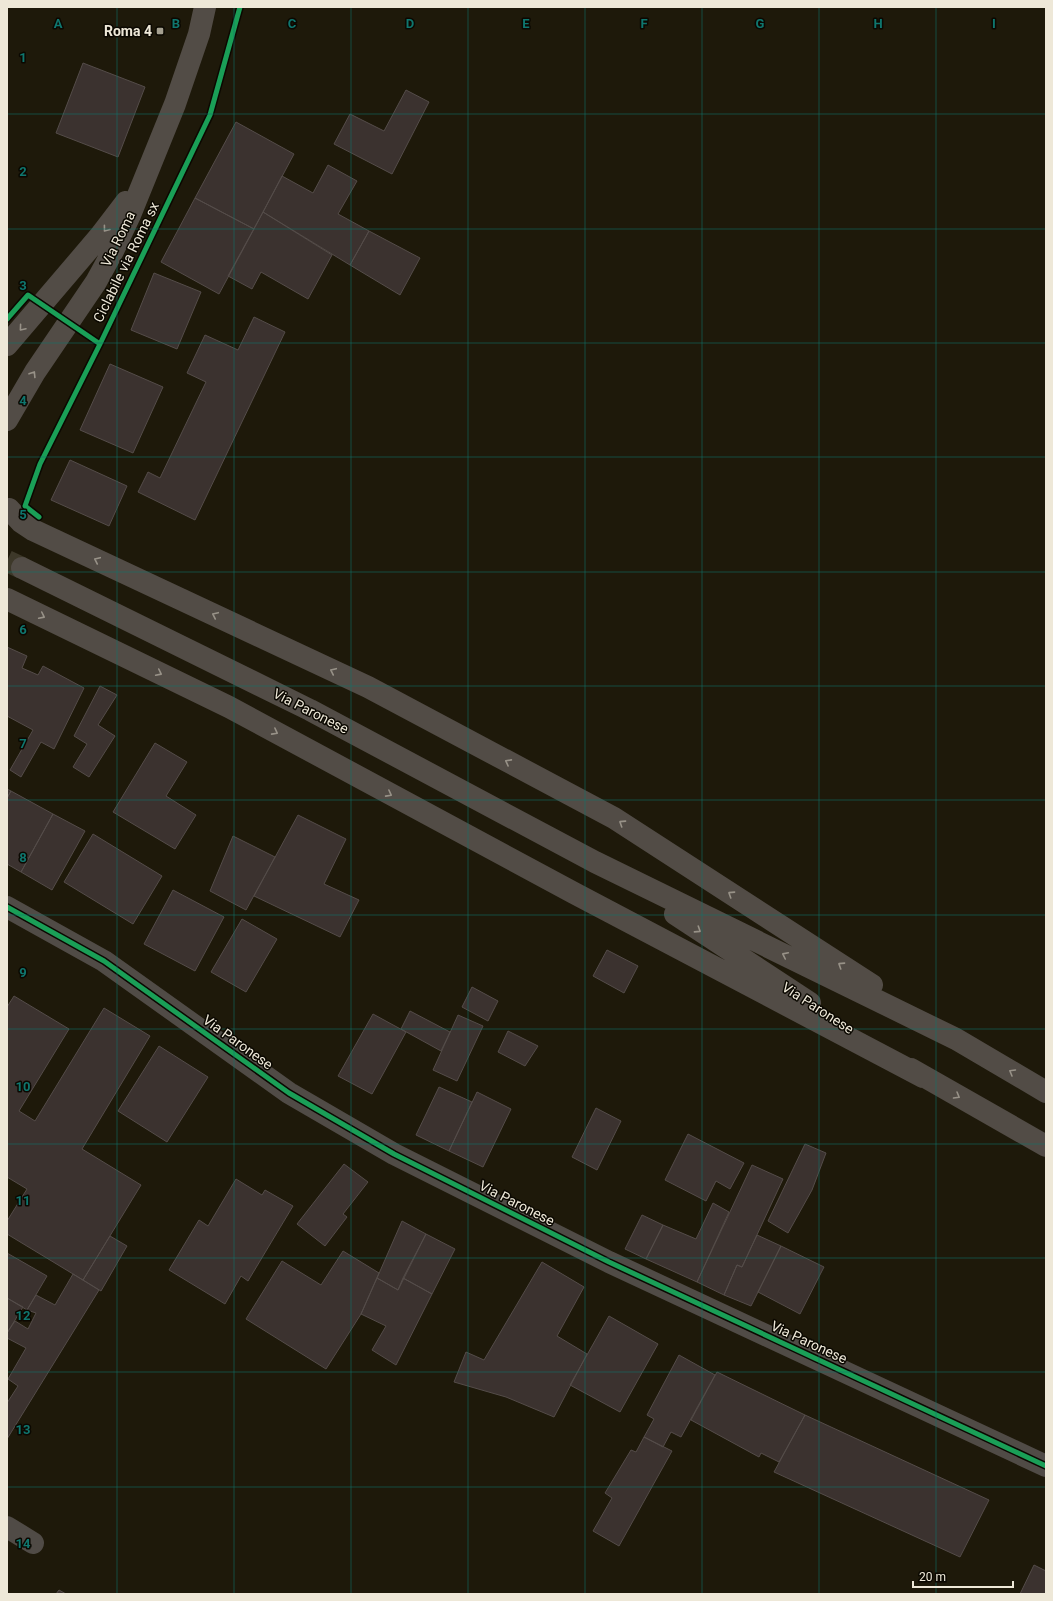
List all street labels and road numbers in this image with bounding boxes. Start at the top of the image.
street label: Ciclabile via Roma sx [90,199,162,325]
street label: Via Roma [98,209,138,269]
street label: Via Paronese [271,685,351,737]
street label: Via Paronese [779,979,857,1037]
street label: Via Paronese [200,1011,276,1073]
street label: Via Paronese [477,1177,557,1229]
street label: Via Paronese [768,1317,850,1367]

